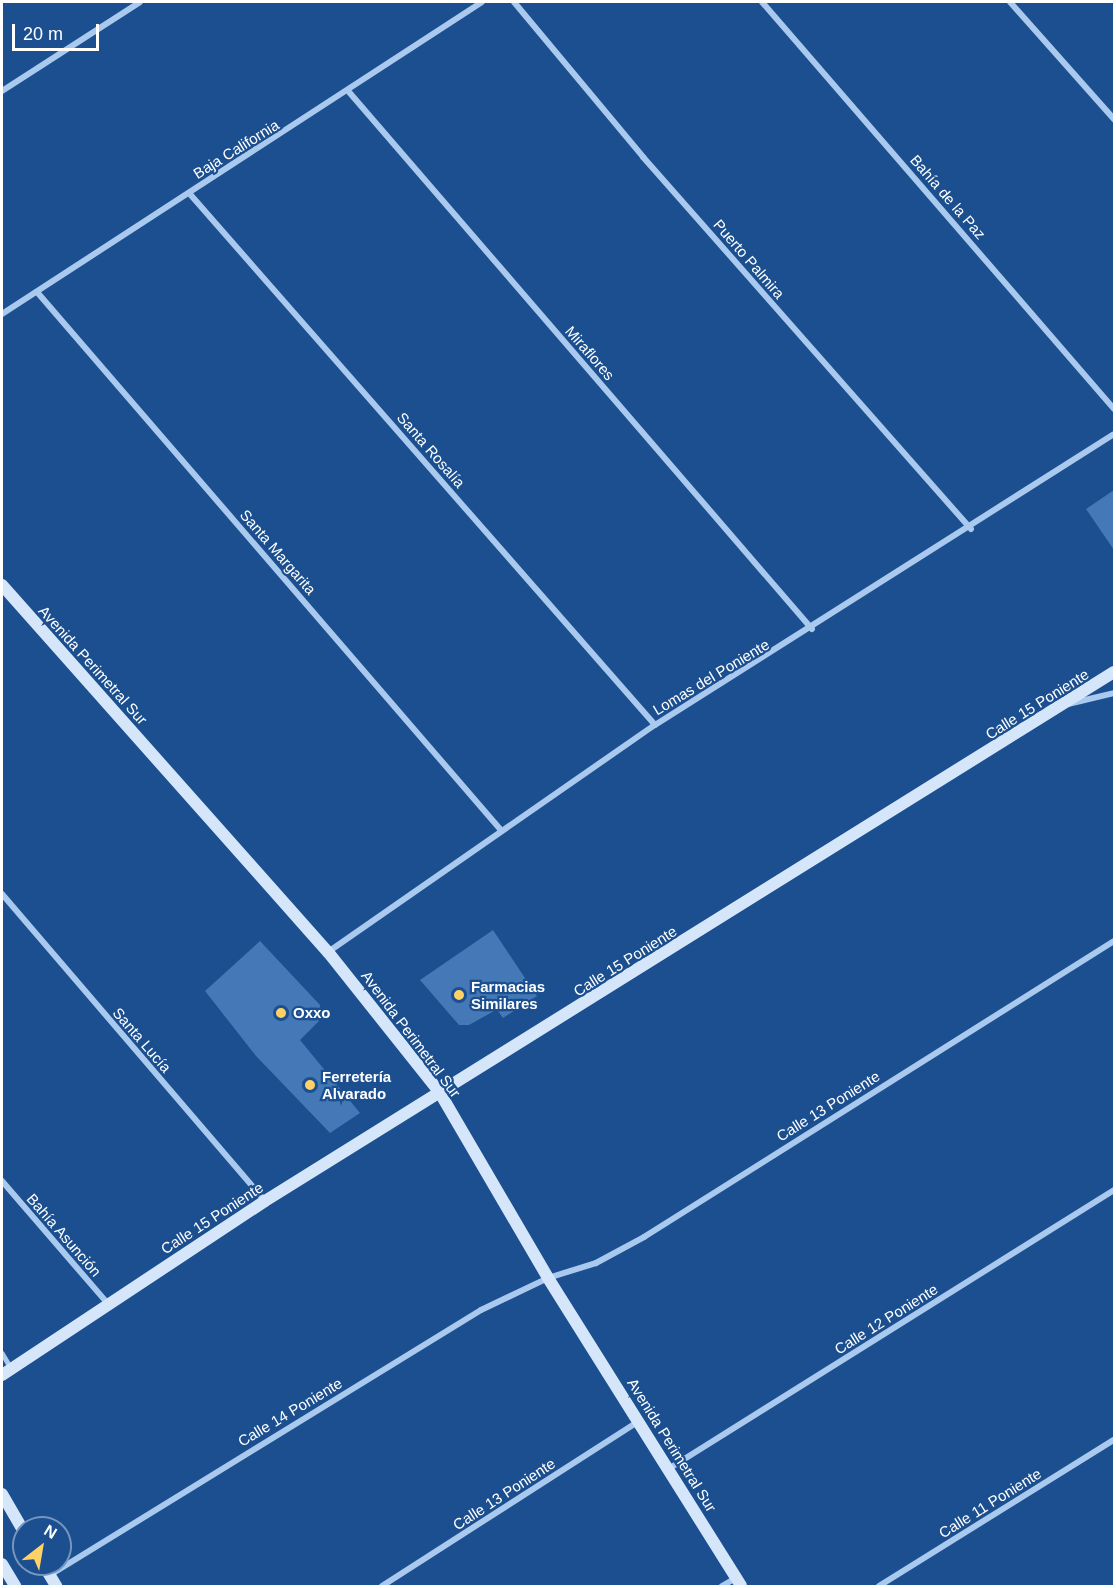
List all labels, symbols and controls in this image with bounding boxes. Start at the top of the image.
scale bar [15,12,102,50]
text: 20 m [23,24,63,44]
street label: Baja California [190,116,282,182]
street label: Bahía de la Paz [906,151,990,243]
street label: Puerto Palmira [710,216,788,302]
street label: Miraflores [562,322,618,384]
street label: Santa Rosalía [393,409,469,491]
street label: Santa Margarita [236,506,320,598]
street label: Avenida Perimetral Sur [35,602,151,728]
street label: Lomas del Poniente [650,635,772,719]
street label: Calle 15 Poniente [982,665,1092,743]
street label: Calle 15 Poniente [570,922,680,1000]
street label: Avenida Perimetral Sur [357,967,465,1101]
place label: Farmacias Similares [471,977,545,1012]
marker: Farmacias Similares [452,988,466,1002]
street label: Santa Lucía [109,1004,175,1076]
place label: Oxxo [293,1004,331,1022]
marker: Oxxo [274,1006,288,1020]
place label: Ferretería Alvarado [322,1067,391,1102]
street label: Calle 13 Poniente [773,1067,883,1145]
marker: Ferretería Alvarado [303,1078,317,1092]
street label: Calle 15 Poniente [157,1178,267,1258]
street label: Bahía Asunción [23,1189,105,1281]
street label: Calle 12 Poniente [831,1280,941,1358]
street label: Calle 14 Poniente [235,1374,345,1450]
street label: Avenida Perimetral Sur [624,1375,720,1515]
street label: Calle 13 Poniente [449,1454,559,1534]
street label: Calle 11 Poniente [935,1464,1045,1542]
north arrow [12,1516,72,1576]
text: N [41,1522,60,1542]

